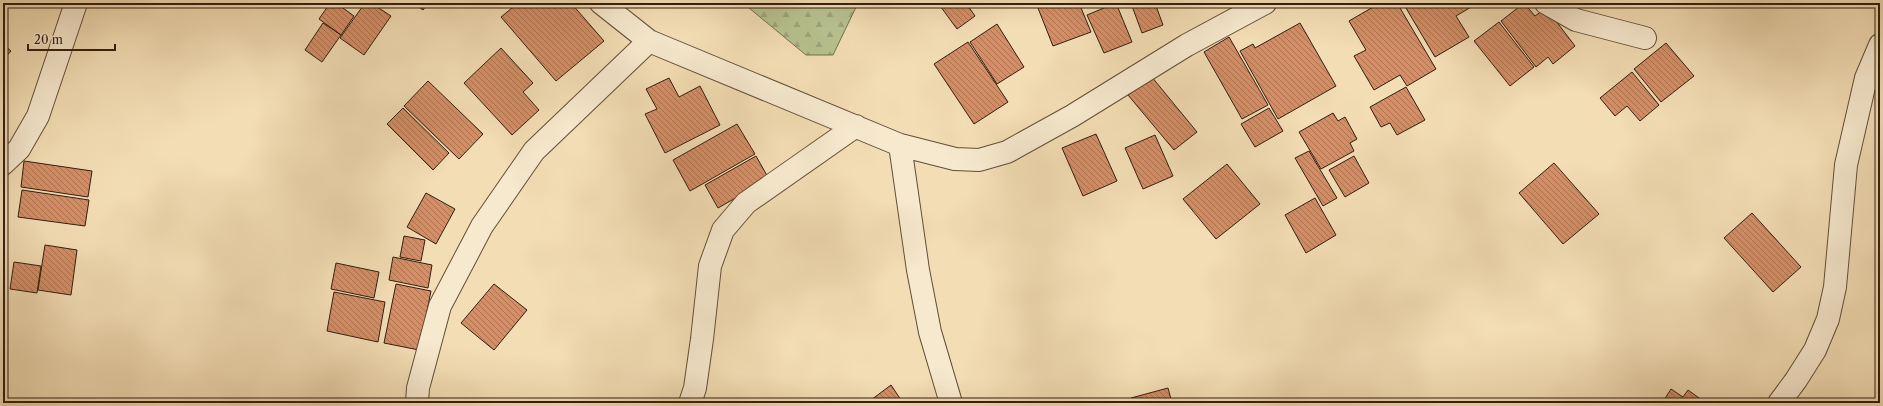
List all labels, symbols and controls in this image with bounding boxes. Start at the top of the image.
scale bar [28,26,115,52]
text: 20 m [34,32,63,47]

